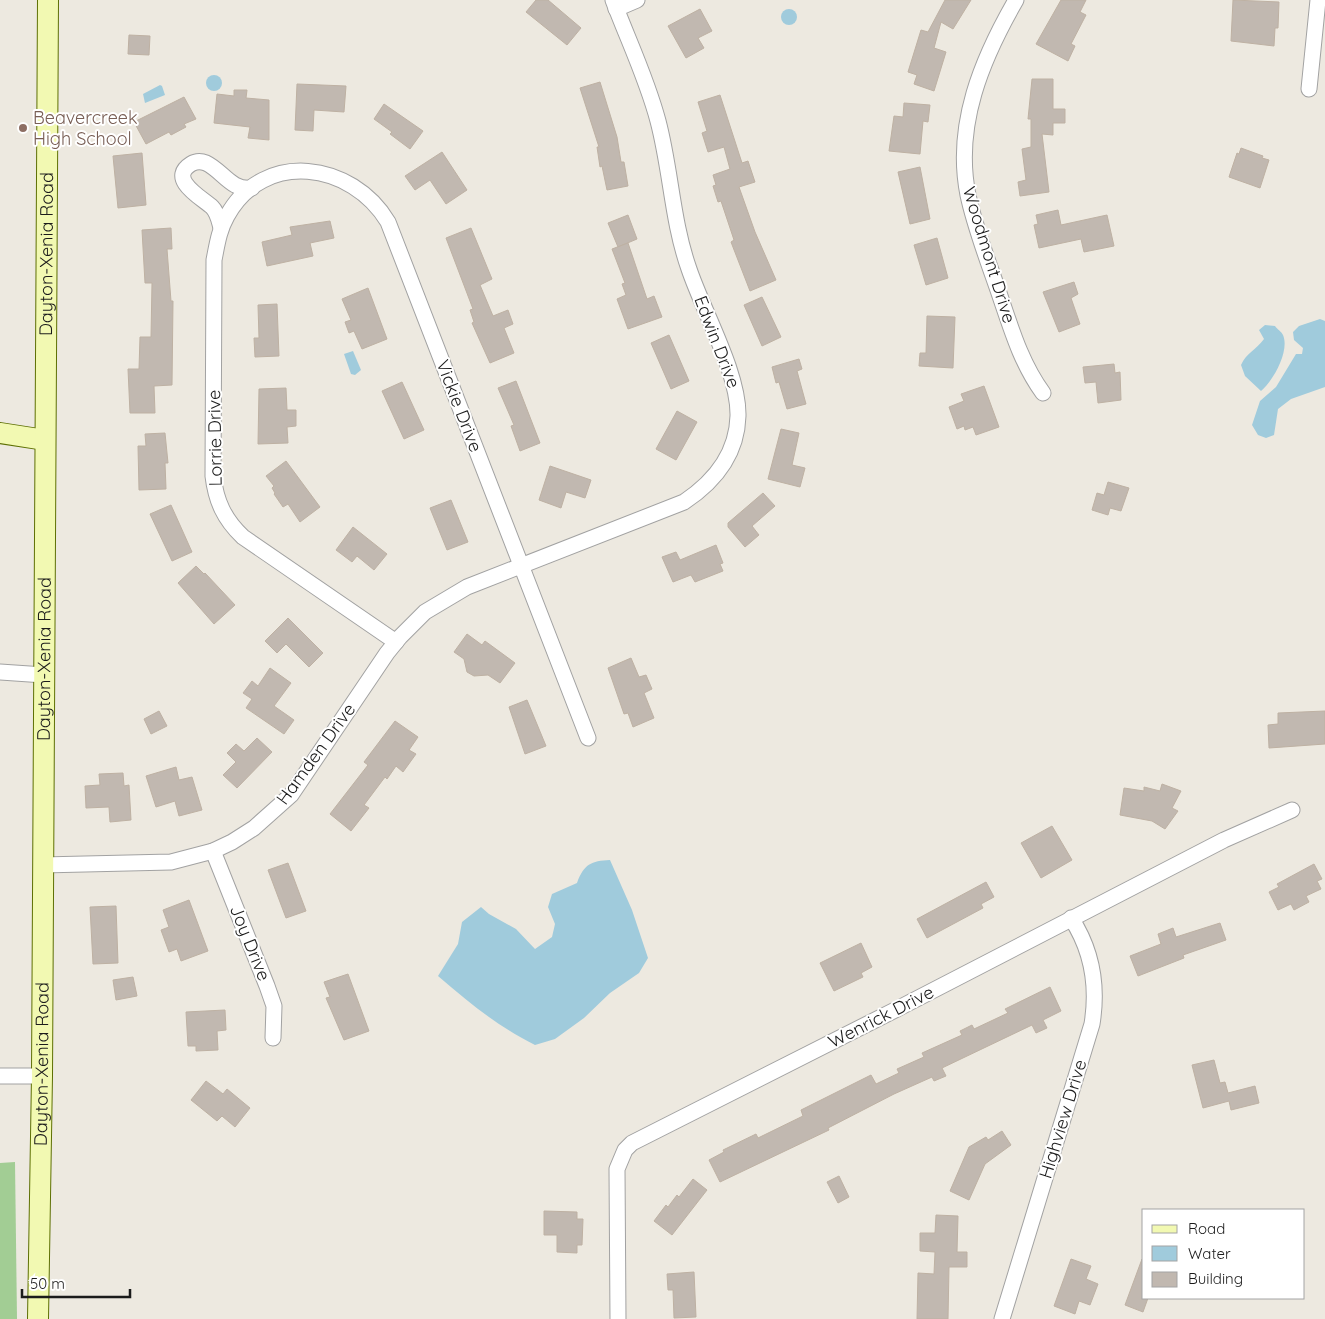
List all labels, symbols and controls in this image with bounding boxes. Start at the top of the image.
place label: Beavercreek High School [33,106,138,150]
marker: Beavercreek High School [17,122,29,134]
street label: Dayton-Xenia Road [34,172,58,336]
street label: Woodmont Drive [958,184,1021,326]
street label: Edwin Drive [689,292,746,391]
street label: Vickie Drive [431,356,488,455]
street label: Lorrie Drive [202,390,227,486]
street label: Dayton-Xenia Road [32,577,56,741]
street label: Hamden Drive [271,698,360,809]
street label: Joy Drive [225,902,276,984]
street label: Wenrick Drive [824,980,938,1053]
street label: Dayton-Xenia Road [29,982,54,1146]
street label: Highview Drive [1033,1056,1092,1181]
legend [1142,1209,1305,1299]
text: Road [1188,1219,1225,1238]
text: Water [1188,1244,1231,1263]
scale bar [22,1266,130,1298]
text: Building [1188,1269,1243,1288]
text: 50 m [30,1274,65,1293]

